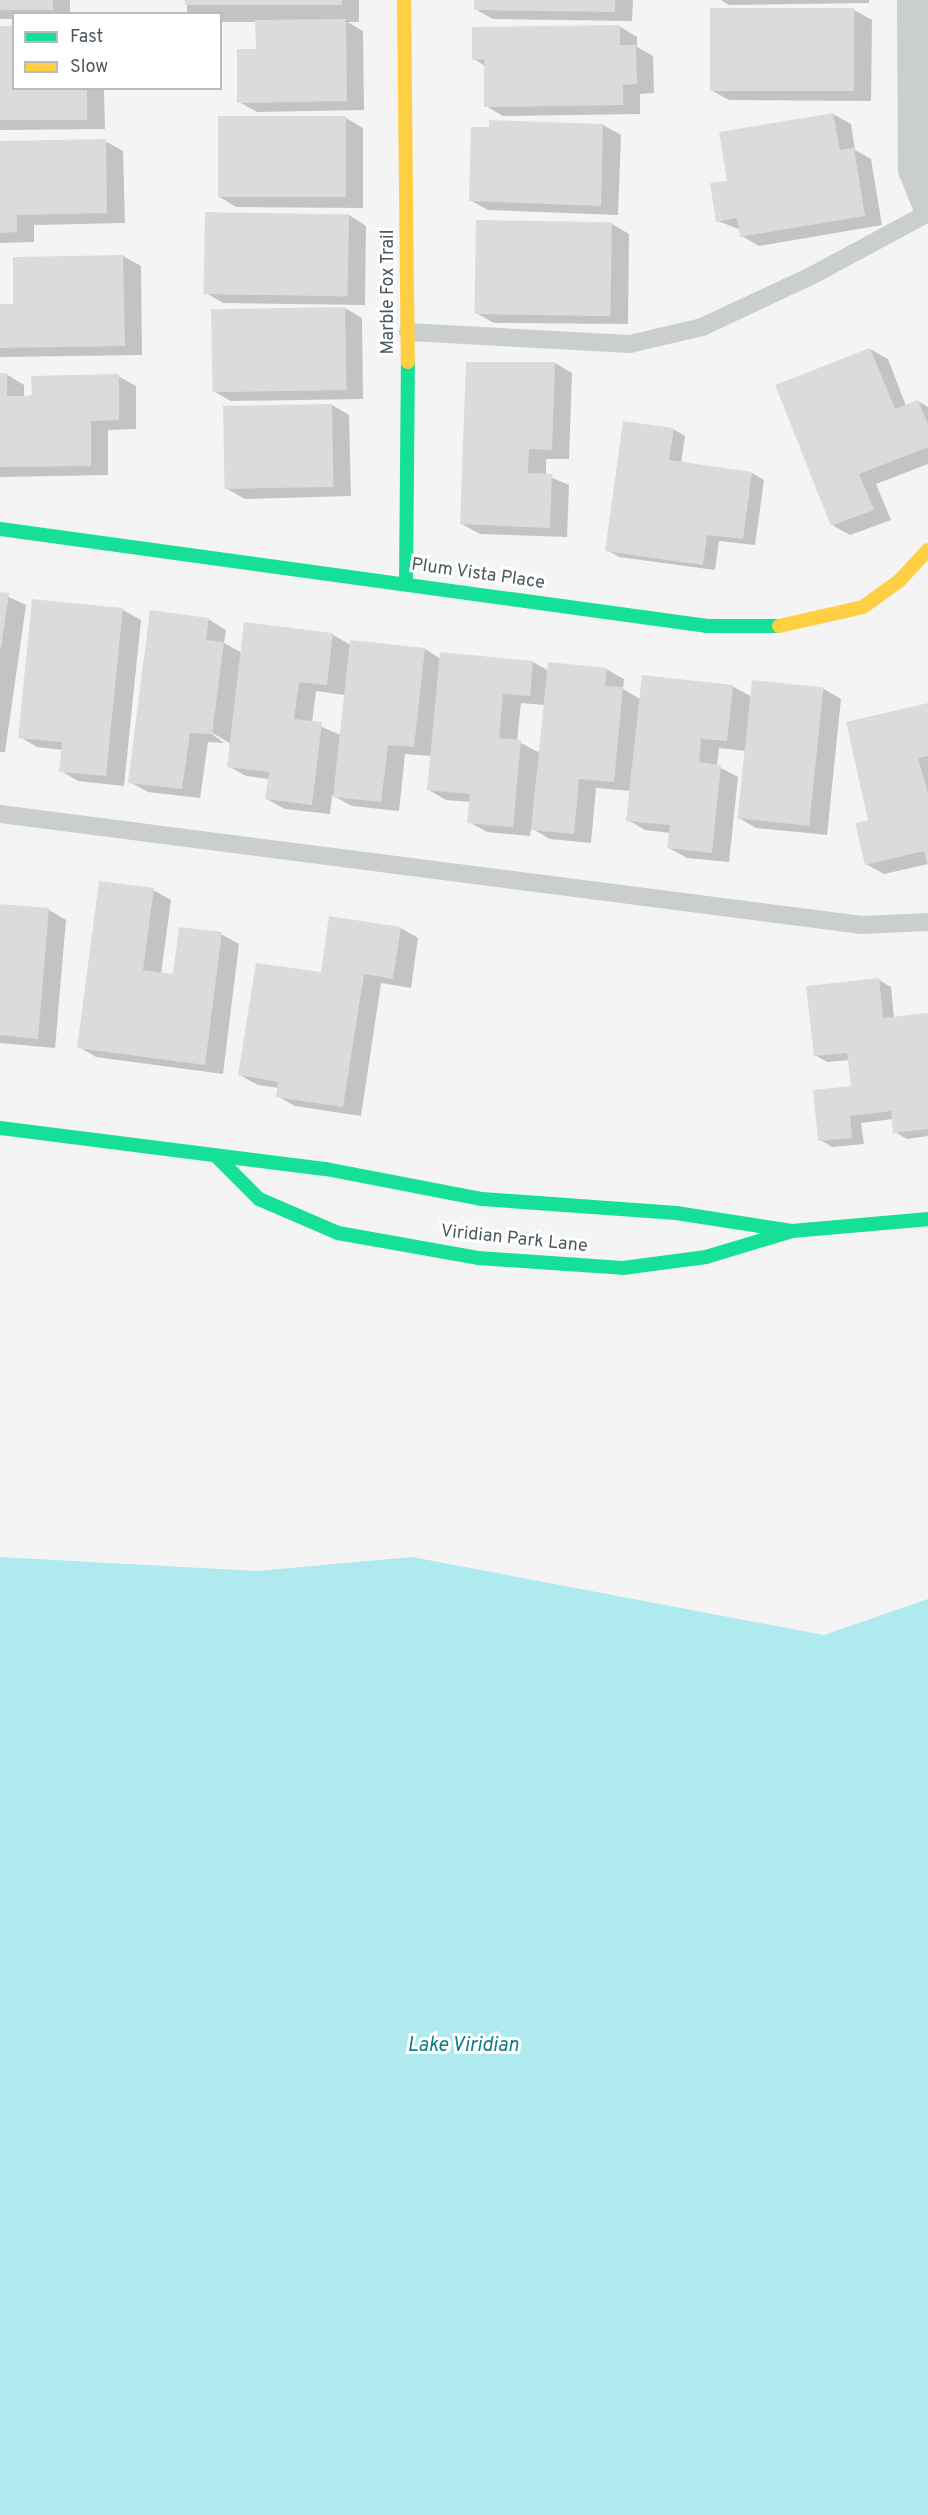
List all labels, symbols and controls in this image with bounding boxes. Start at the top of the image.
legend [12,12,222,90]
text: Fast [70,26,103,49]
text: Slow [70,56,108,79]
street label: Marble Fox Trail [378,229,400,355]
street label: Plum Vista Place [410,555,546,595]
street label: Viridian Park Lane [439,1222,589,1258]
water label: Lake Viridian [407,2034,519,2058]

